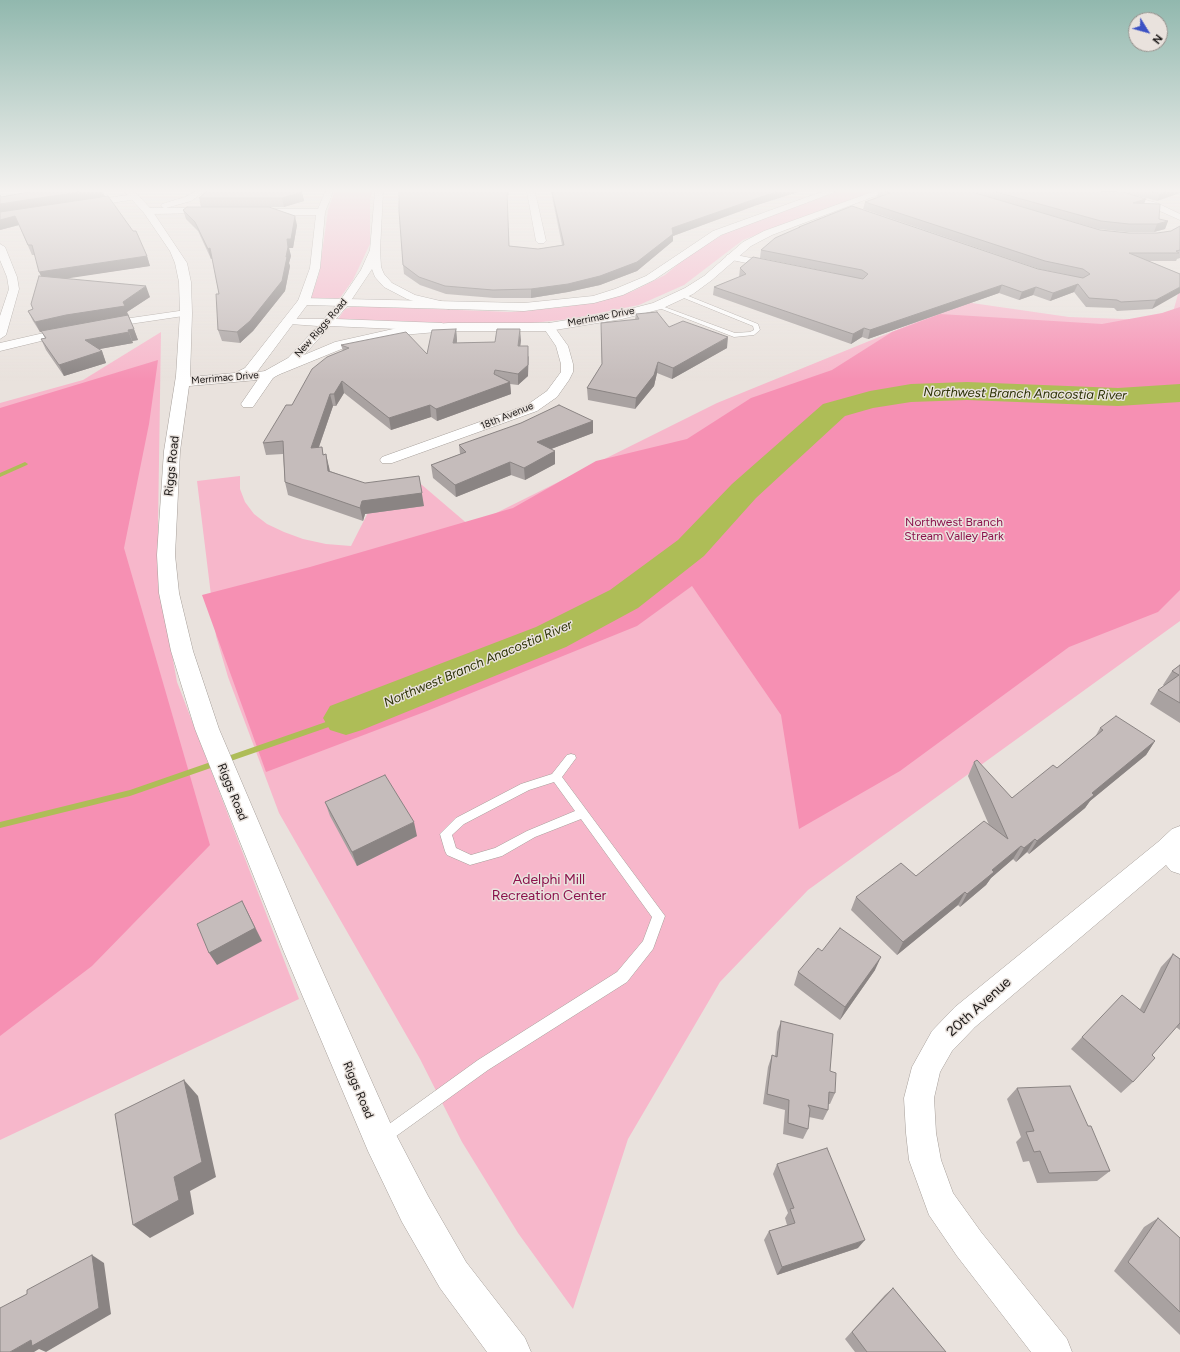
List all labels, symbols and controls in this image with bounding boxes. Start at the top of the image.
north arrow [1128,12,1168,52]
text: N [1149,32,1165,46]
street label: New Riggs Road [292,296,350,360]
street label: Merrimac Drive [567,305,635,329]
street label: Merrimac Drive [191,369,259,387]
water label: Northwest Branch Anacostia River [923,384,1127,404]
street label: 18th Avenue [479,400,535,432]
street label: Riggs Road [162,435,182,497]
park label: Northwest Branch Stream Valley Park [904,515,1004,543]
water label: Northwest Branch Anacostia River [381,617,575,711]
street label: Riggs Road [214,761,250,823]
park label: Adelphi Mill Recreation Center [492,872,606,904]
street label: 20th Avenue [943,974,1015,1040]
street label: Riggs Road [340,1059,376,1121]

